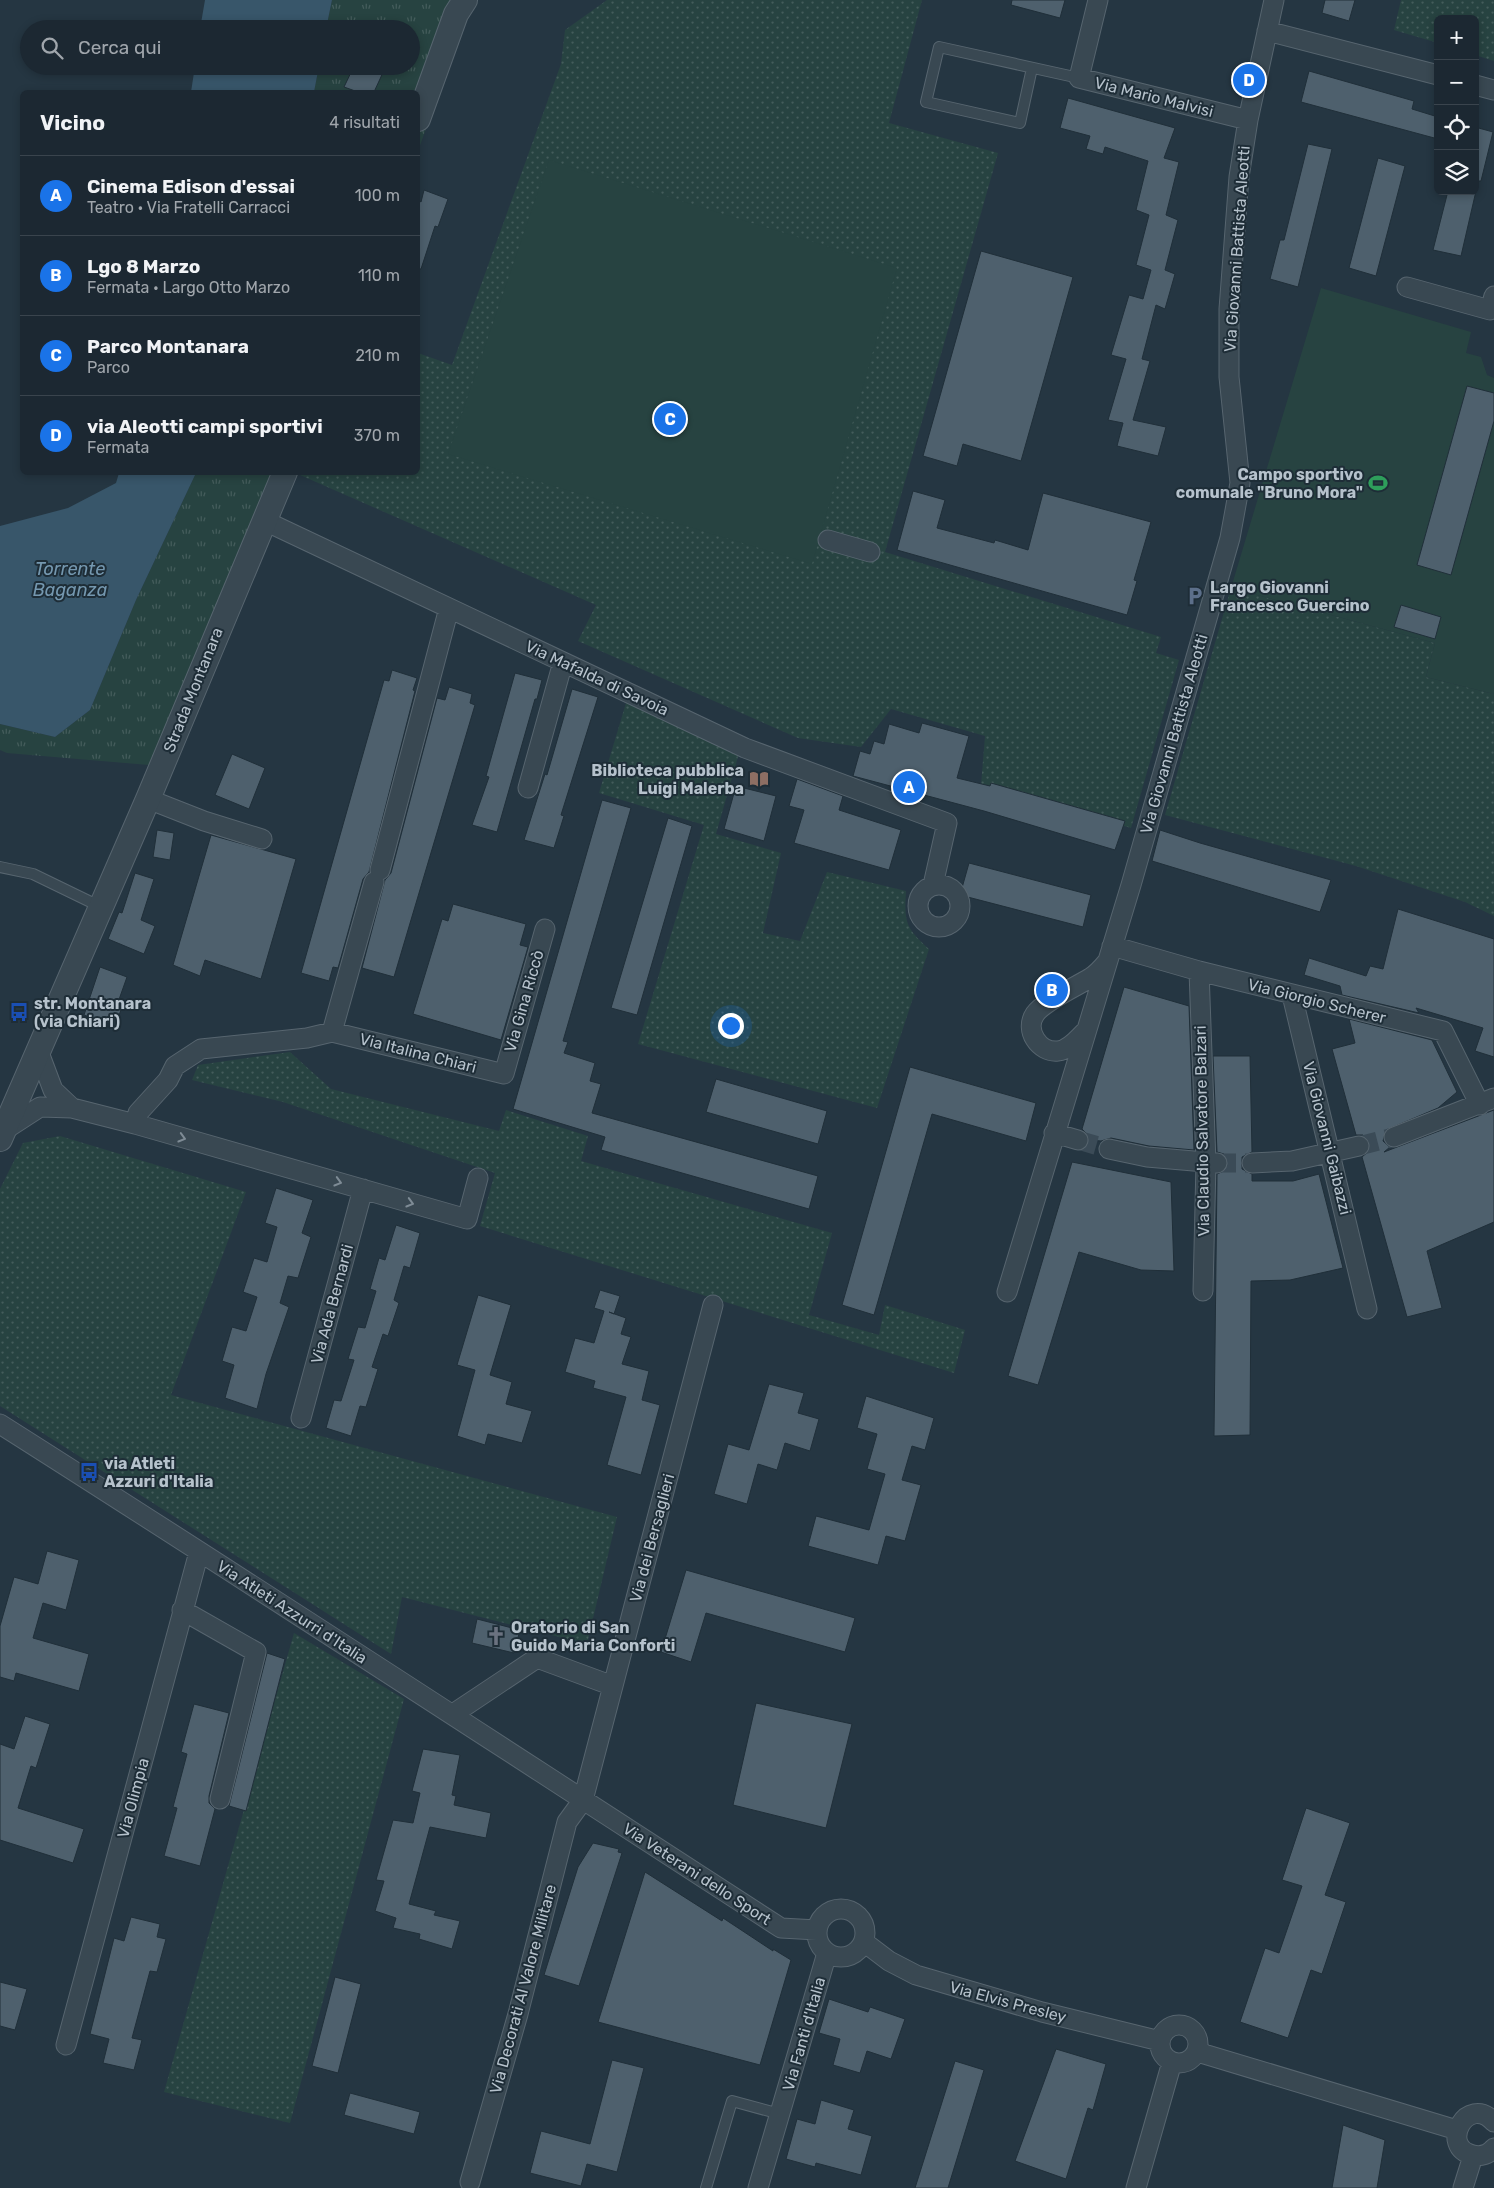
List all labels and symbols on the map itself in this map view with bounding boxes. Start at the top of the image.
pin: D [1233,61,1265,99]
street label: Via Mario Malvisi [1093,73,1215,121]
street label: Via Giovanni Battista Aleotti [1220,145,1254,353]
pin: C [654,400,686,438]
place label: Campo sportivo comunale "Bruno Mora" [1176,465,1363,502]
sports icon: Campo sportivo comunale "Bruno Mora" [1367,472,1389,494]
water label: Torrente Baganza [33,558,108,601]
place label: Largo Giovanni Francesco Guercino [1210,578,1370,615]
parking icon: Largo Giovanni Francesco Guercino [1184,585,1206,607]
street label: Strada Montanara [159,625,227,755]
street label: Via Giovanni Battista Aleotti [1136,632,1212,836]
street label: Via Mafalda di Savoia [522,636,672,720]
place label: Biblioteca pubblica Luigi Malerba [591,761,744,798]
library icon: Biblioteca pubblica Luigi Malerba [748,768,770,790]
pin: A [893,768,925,806]
street label: Via Gina Riccò [500,948,548,1054]
pin: B [1036,971,1068,1009]
street label: Via Giorgio Scherer [1246,975,1388,1027]
place label: str. Montanara (via Chiari) [34,994,151,1031]
bus stop icon: str. Montanara (via Chiari) [8,1001,30,1023]
your location [718,1013,744,1039]
street label: Via Claudio Salvatore Balzari [1191,1025,1213,1237]
street label: Via Italina Chiari [358,1029,478,1077]
street label: Via Giovanni Gaibazzi [1299,1059,1355,1217]
one-way arrow [177,1132,186,1142]
one-way arrow [334,1177,342,1187]
one-way arrow [405,1197,413,1207]
street label: Via Ada Bernardi [307,1242,357,1366]
place label: via Atleti Azzuri d'Italia [104,1454,213,1491]
bus stop icon: via Atleti Azzuri d'Italia [78,1461,100,1483]
street label: Via dei Bersaglieri [626,1472,678,1604]
street label: Via Atleti Azzurri d'Italia [213,1556,371,1668]
place label: Oratorio di San Guido Maria Conforti [511,1618,675,1655]
church icon: Oratorio di San Guido Maria Conforti [485,1625,507,1647]
street label: Via Olimpia [113,1756,153,1840]
street label: Via Veterani dello Sport [619,1819,775,1929]
street label: Via Decorati Al Valore Militare [486,1882,560,2096]
street label: Via Fanti d'Italia [779,1975,829,2093]
street label: Via Elvis Presley [948,1977,1069,2027]

